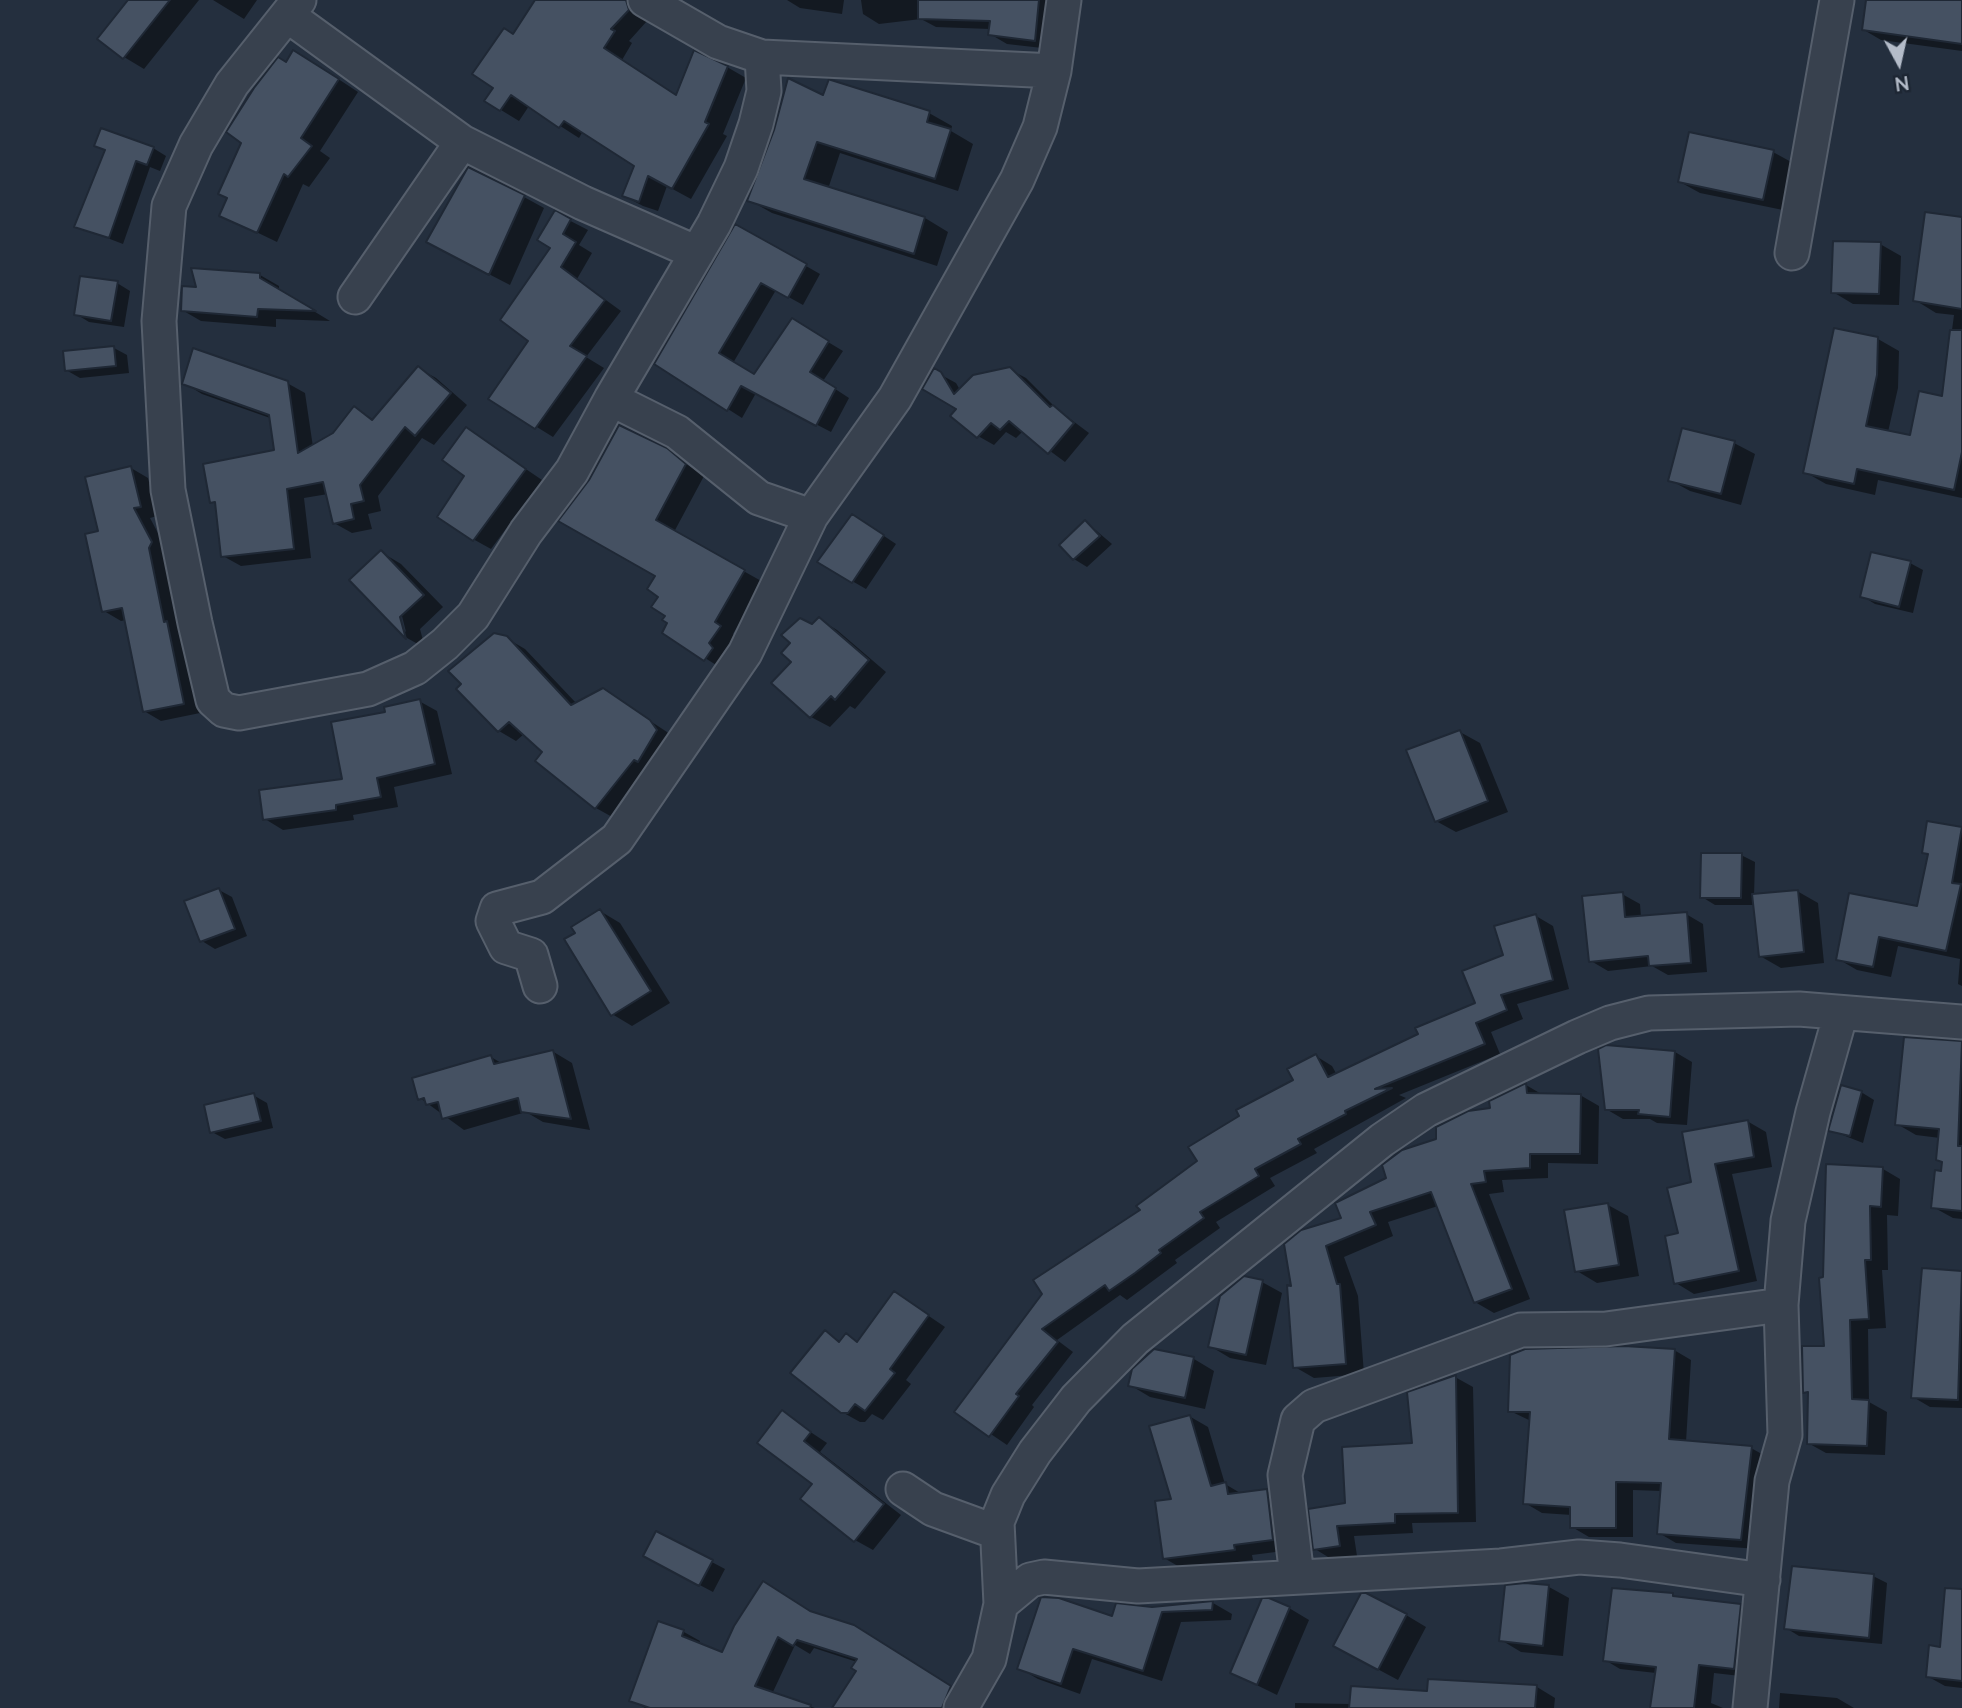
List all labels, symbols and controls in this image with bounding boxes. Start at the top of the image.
north arrow [1864,28,1934,98]
text: N [1893,71,1911,97]

